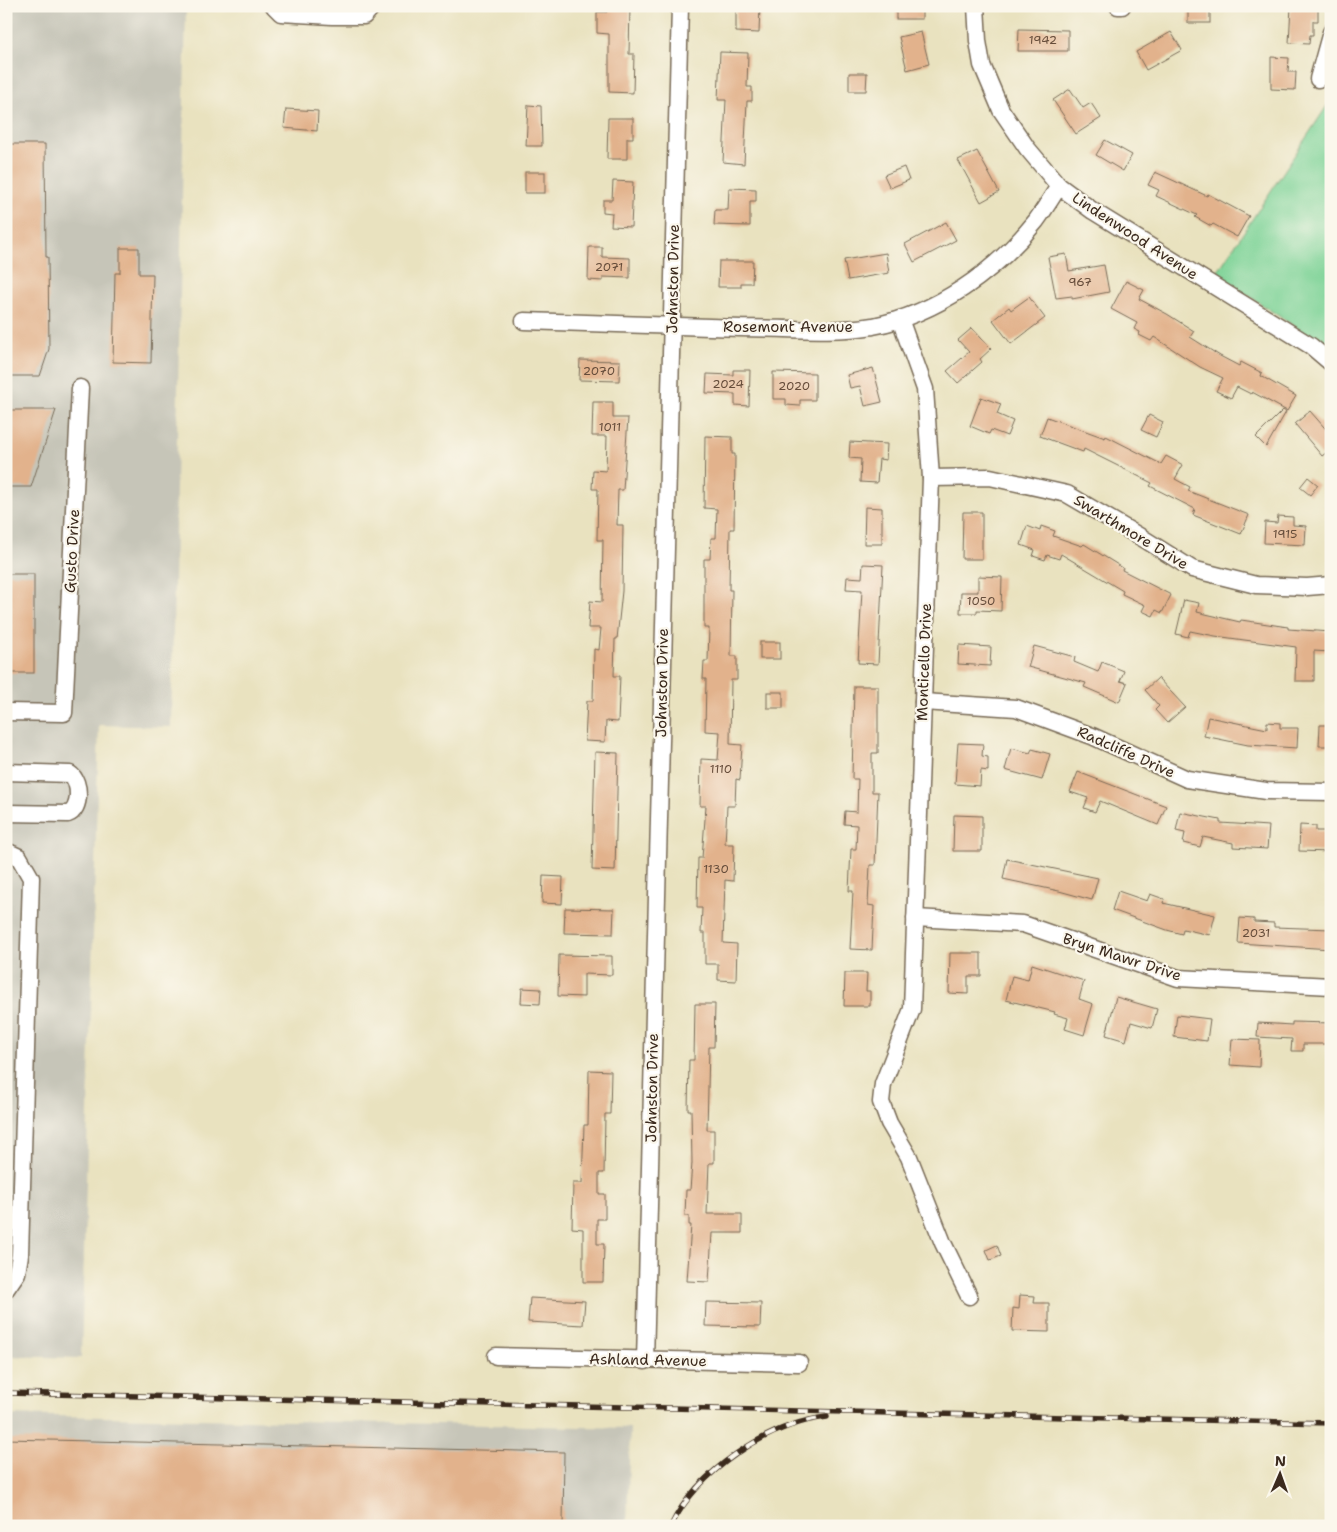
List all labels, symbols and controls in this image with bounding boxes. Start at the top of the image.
house number: 1942 [1029,32,1057,48]
street label: Lindenwood Avenue [1068,188,1202,284]
street label: Johnston Drive [662,224,684,334]
house number: 2071 [595,259,623,275]
house number: 967 [1068,274,1092,290]
street label: Rosemont Avenue [723,317,853,337]
house number: 2070 [583,363,615,379]
house number: 2024 [712,376,744,392]
house number: 2020 [778,378,810,394]
house number: 1011 [599,419,621,435]
street label: Swarthmore Drive [1070,490,1192,574]
street label: Gusto Drive [60,509,84,593]
house number: 1915 [1273,526,1297,542]
house number: 1050 [967,593,995,609]
street label: Monticello Drive [912,603,936,721]
street label: Johnston Drive [651,628,673,738]
street label: Radcliffe Drive [1074,721,1178,783]
house number: 1110 [710,761,732,777]
house number: 1130 [703,861,729,877]
house number: 2031 [1242,925,1270,941]
street label: Bryn Mawr Drive [1060,928,1184,986]
street label: Johnston Drive [641,1033,663,1143]
street label: Ashland Avenue [589,1349,707,1371]
north arrow [1254,1450,1304,1500]
text: N [1275,1452,1286,1470]

